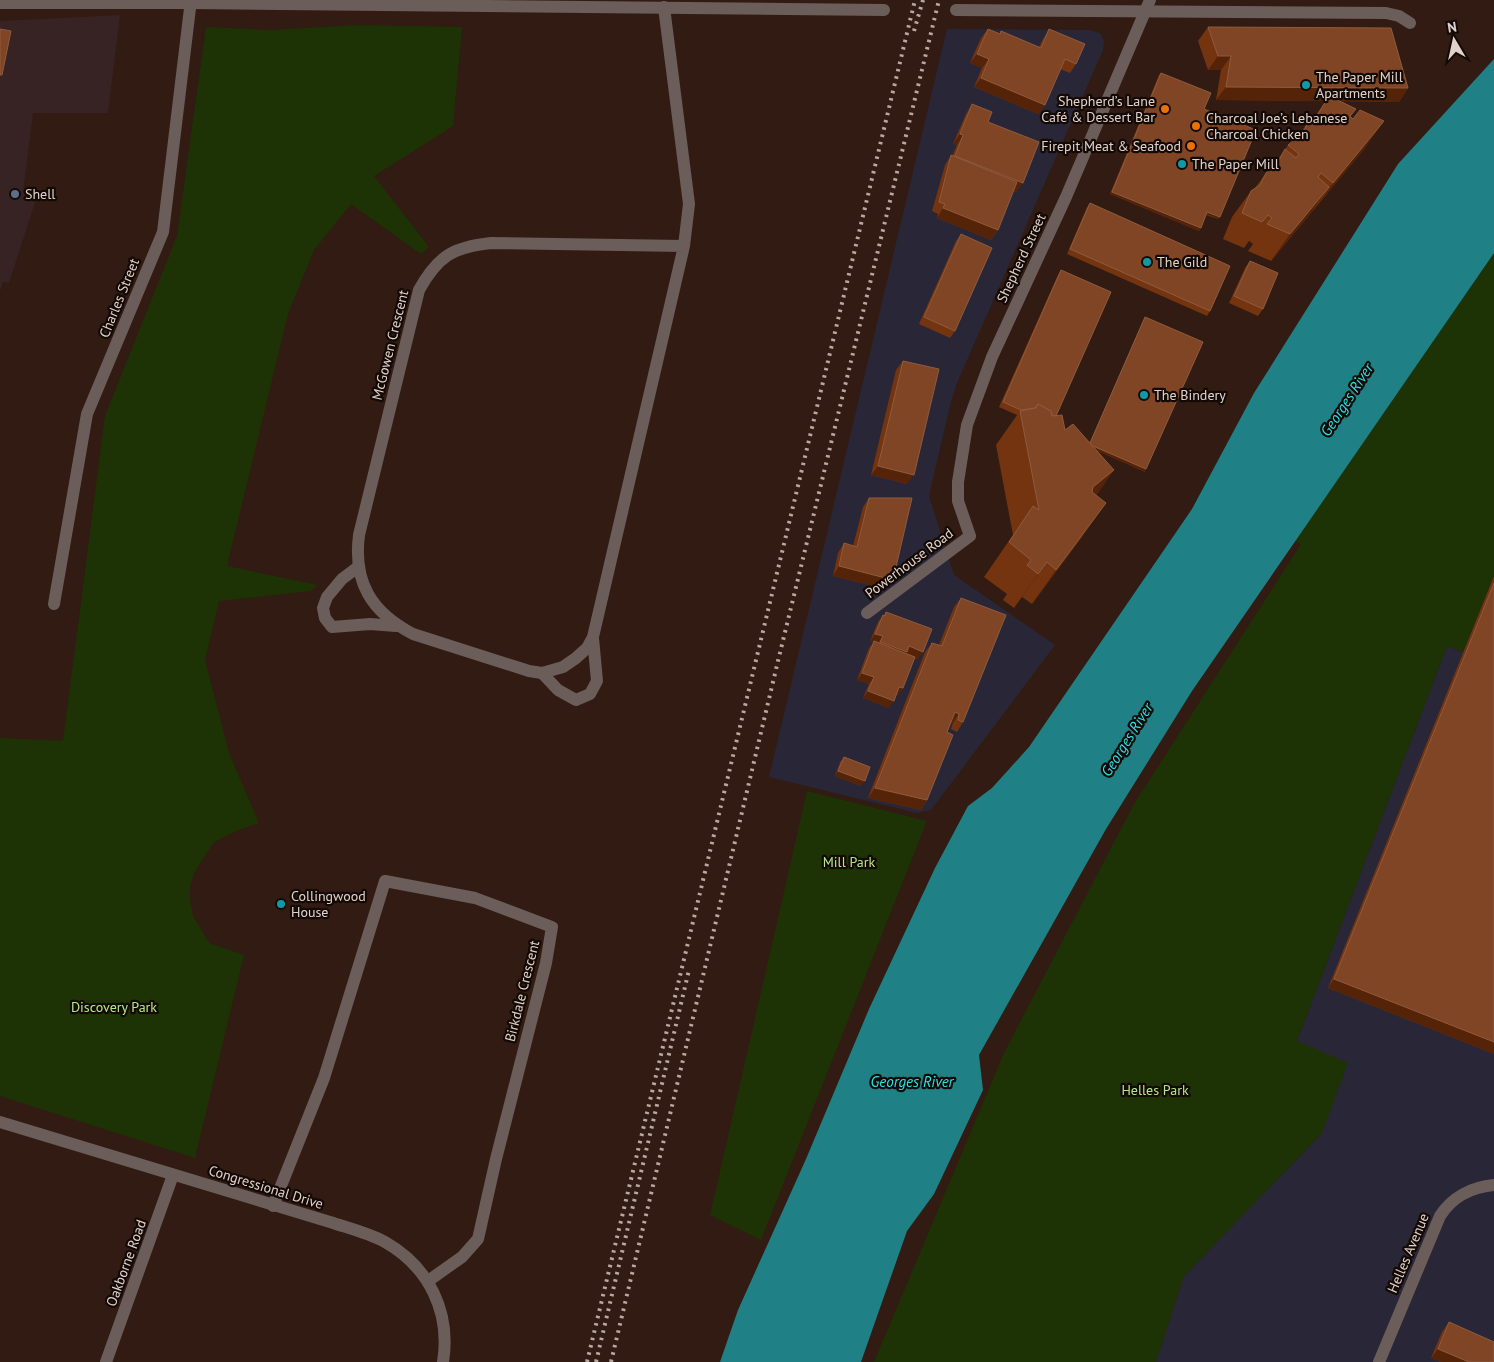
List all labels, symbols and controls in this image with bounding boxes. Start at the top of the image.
north arrow [1429,15,1479,65]
text: N [1446,18,1458,37]
place label: The Paper Mill Apartments [1316,68,1403,102]
marker: The Paper Mill Apartments [1300,79,1312,91]
place label: Shepherd’s Lane Café & Dessert Bar [1041,92,1155,126]
marker: Shepherd’s Lane Café & Dessert Bar [1159,103,1171,115]
place label: Charcoal Joe’s Lebanese Charcoal Chicken [1206,109,1347,143]
marker: Charcoal Joe’s Lebanese Charcoal Chicken [1190,120,1202,132]
place label: Firepit Meat & Seafood [1041,137,1181,155]
marker: Firepit Meat & Seafood [1185,140,1197,152]
place label: The Paper Mill [1192,155,1279,173]
marker: The Paper Mill [1176,158,1188,170]
place label: Shell [25,185,55,203]
marker: Shell [9,188,21,200]
street label: Shepherd Street [992,210,1050,305]
place label: The Gild [1157,253,1207,271]
street label: Charles Street [95,255,143,340]
marker: The Gild [1141,256,1153,268]
street label: McGowen Crescent [368,288,412,402]
water label: Georges River [1316,359,1378,440]
place label: The Bindery [1154,386,1226,404]
marker: The Bindery [1138,389,1150,401]
street label: Powerhouse Road [861,524,957,602]
water label: Georges River [1097,699,1157,780]
park label: Mill Park [823,853,876,871]
place label: Collingwood House [291,887,366,921]
marker: Collingwood House [275,898,287,910]
street label: Birkdale Crescent [501,938,543,1044]
park label: Discovery Park [71,998,157,1016]
water label: Georges River [870,1072,955,1091]
park label: Helles Park [1121,1081,1189,1099]
street label: Congressional Drive [207,1161,325,1213]
street label: Helles Avenue [1383,1210,1433,1296]
street label: Oakborne Road [102,1217,150,1309]

